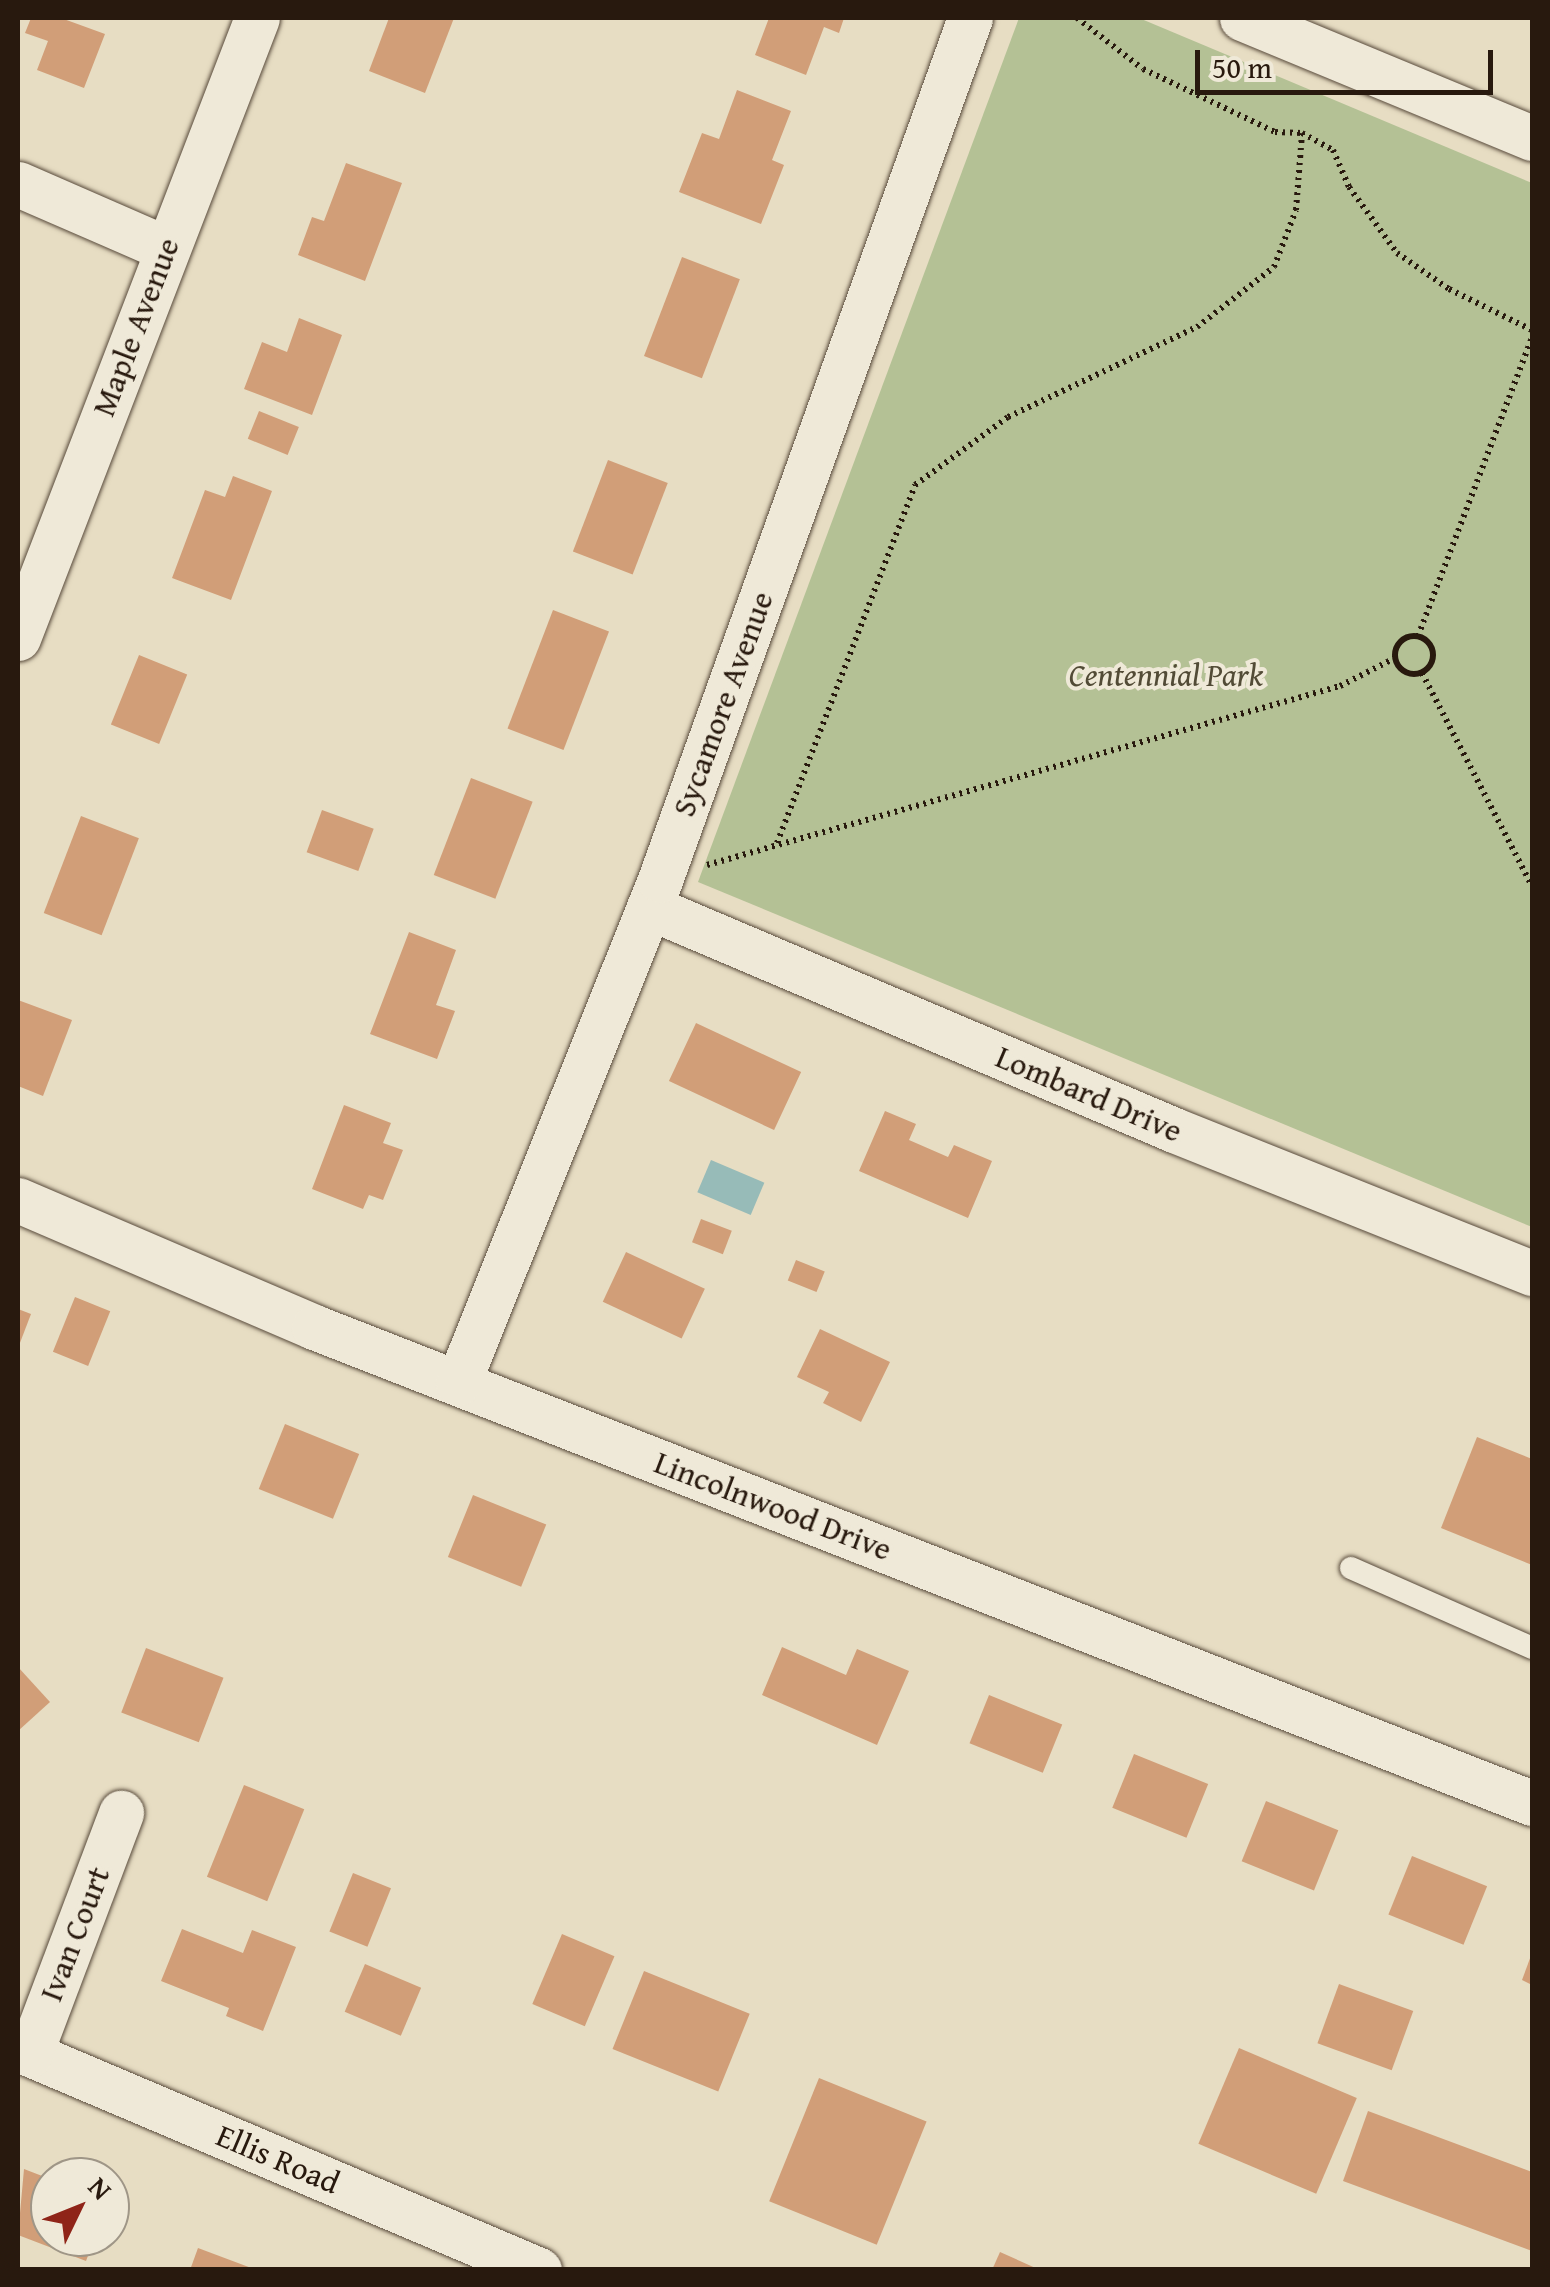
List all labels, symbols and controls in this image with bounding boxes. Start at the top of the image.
scale bar [1200,30,1498,92]
text: 50 m [1212,45,1272,89]
street label: Maple Avenue [84,232,188,422]
street label: Sycamore Avenue [665,586,781,822]
park label: Centennial Park [1069,656,1263,694]
street label: Lombard Drive [990,1038,1188,1150]
street label: Lincolnwood Drive [649,1443,897,1569]
street label: Ivan Court [32,1861,118,2007]
street label: Ellis Road [211,2116,345,2202]
north arrow [30,2157,130,2257]
text: N [79,2167,122,2208]

